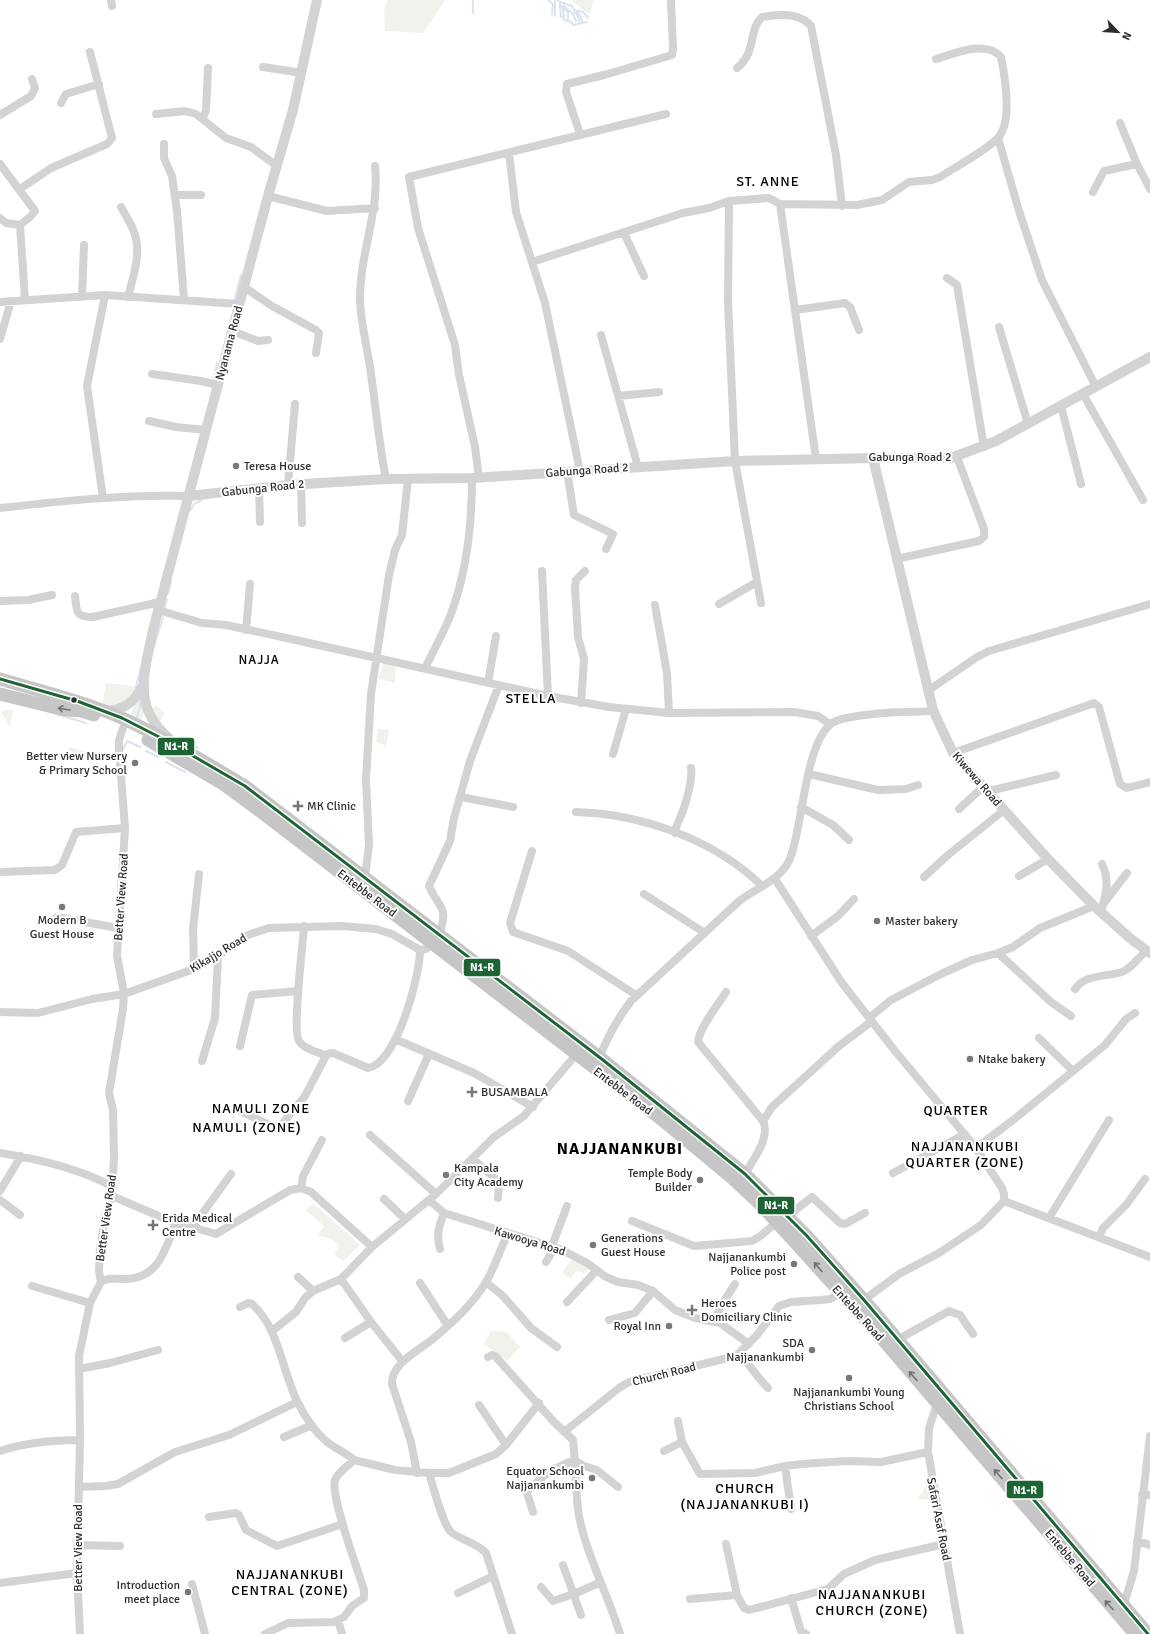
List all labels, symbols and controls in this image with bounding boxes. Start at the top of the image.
north arrow [1098,12,1138,52]
text: N [1119,30,1134,42]
district label: ST. ANNE [736,173,800,190]
street label: Nyanama Road [212,304,247,382]
street label: Gabunga Road 2 [868,450,952,465]
place label: Teresa House [244,459,311,474]
street label: Gabunga Road 2 [545,460,629,481]
marker: Teresa House [231,461,241,471]
street label: Gabunga Road 2 [221,477,305,500]
district label: NAJJA [238,652,280,668]
district label: STELLA [505,690,557,707]
unlabelled marker [69,695,79,705]
one-way arrow [58,705,71,713]
line badge: N1-R [157,737,195,756]
text: N1-R [164,740,188,753]
place label: Better view Nursery & Primary School [26,749,127,778]
street label: Kiwewa Road [949,749,1004,810]
marker: Better view Nursery & Primary School [130,758,140,768]
place label: MK Clinic [307,799,356,814]
marker: MK Clinic [292,800,304,812]
street label: Better View Road [111,853,132,941]
street label: Entebbe Road [334,866,399,921]
marker: Modern B Guest House [57,902,67,912]
place label: Modern B Guest House [30,913,94,942]
place label: Master bakery [885,914,958,929]
marker: Master bakery [872,916,882,926]
street label: Kikajjo Road [187,931,249,976]
line badge: N1-R [463,958,501,977]
text: N1-R [470,961,494,974]
place label: Ntake bakery [978,1052,1046,1067]
marker: Ntake bakery [965,1054,975,1064]
street label: Entebbe Road [590,1064,655,1119]
place label: BUSAMBALA [481,1085,549,1100]
marker: BUSAMBALA [466,1086,478,1098]
district label: NAMULI ZONE [212,1100,310,1117]
district label: QUARTER [923,1102,989,1119]
district label: NAMULI (ZONE) [192,1119,302,1136]
district label: NAJJANANKUBI QUARTER (ZONE) [906,1138,1024,1171]
district label: NAJJANANKUBI [557,1139,683,1159]
place label: Kampala City Academy [454,1161,524,1190]
place label: Temple Body Builder [628,1166,693,1195]
marker: Kampala City Academy [441,1170,451,1180]
street label: Better View Road [93,1174,120,1262]
marker: Temple Body Builder [695,1175,705,1185]
line badge: N1-R [757,1196,795,1215]
text: N1-R [764,1199,788,1212]
place label: Erida Medical Centre [162,1211,233,1240]
marker: Erida Medical Centre [147,1219,159,1231]
street label: Kawooya Road [492,1224,567,1259]
place label: Generations Guest House [601,1231,666,1260]
marker: Generations Guest House [588,1240,598,1250]
place label: Najjanankumbi Police post [708,1250,786,1279]
marker: Najjanankumbi Police post [789,1259,799,1269]
one-way arrow [814,1262,823,1272]
street label: Entebbe Road [828,1282,887,1345]
place label: Heroes Domiciliary Clinic [701,1296,792,1325]
marker: Heroes Domiciliary Clinic [686,1304,698,1316]
place label: Royal Inn [614,1319,661,1334]
marker: Royal Inn [664,1321,674,1331]
place label: SDA Najjanankumbi [726,1336,805,1365]
marker: SDA Najjanankumbi [807,1345,817,1355]
street label: Church Road [631,1359,697,1390]
one-way arrow [909,1371,918,1381]
marker: Najjanankumbi Young Christians School [844,1373,854,1383]
place label: Najjanankumbi Young Christians School [793,1385,905,1414]
place label: Equator School Najjanankumbi [506,1464,584,1493]
one-way arrow [993,1469,1002,1479]
marker: Equator School Najjanankumbi [587,1473,597,1483]
street label: Safari Asaf Road [923,1476,954,1562]
district label: CHURCH (NAJJANANKUBI I) [680,1480,810,1513]
line badge: N1-R [1006,1480,1044,1499]
text: N1-R [1013,1484,1037,1497]
street label: Better View Road [71,1504,86,1592]
street label: Entebbe Road [1041,1527,1098,1590]
district label: NAJJANANKUBI CENTRAL (ZONE) [231,1566,349,1599]
place label: Introduction meet place [116,1578,180,1607]
district label: NAJJANANKUBI CHURCH (ZONE) [816,1586,928,1619]
marker: Introduction meet place [183,1587,193,1597]
one-way arrow [1105,1600,1114,1610]

